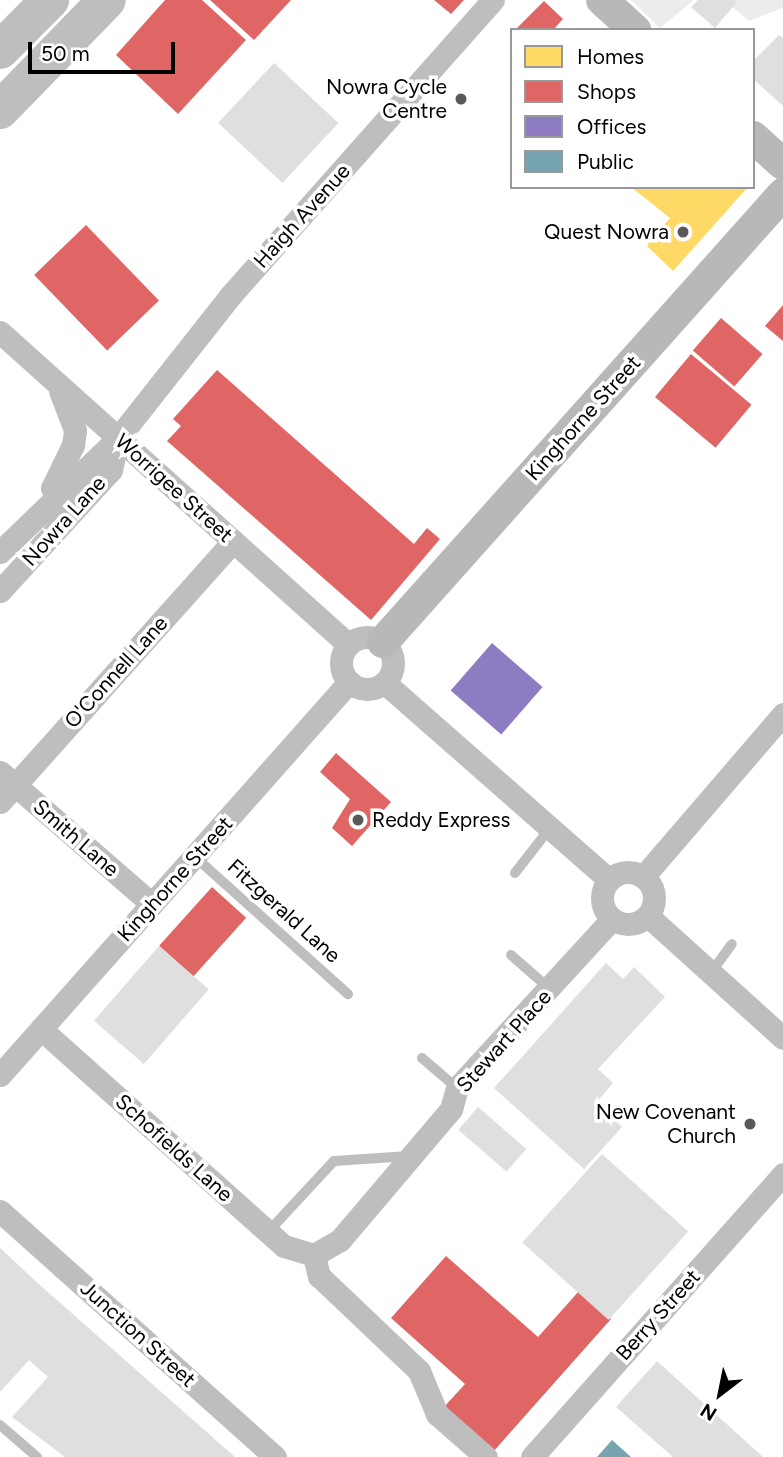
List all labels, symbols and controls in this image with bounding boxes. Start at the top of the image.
scale bar [32,28,178,72]
legend [510,28,755,189]
text: 50 m [41,41,90,66]
text: Homes [577,44,644,69]
place label: Nowra Cycle Centre [326,74,447,124]
text: Shops [577,79,636,104]
marker: Nowra Cycle Centre [453,91,469,107]
text: Offices [577,114,646,139]
text: Public [577,149,634,174]
street label: Haigh Avenue [249,159,355,273]
place label: Quest Nowra [544,219,669,245]
marker: Quest Nowra [675,224,691,240]
street label: Kinghorne Street [520,350,646,486]
street label: Worrigee Street [110,429,238,547]
street label: Nowra Lane [17,471,111,571]
street label: O'Connell Lane [59,611,173,733]
street label: Smith Lane [28,794,124,882]
place label: Reddy Express [372,807,510,833]
street label: Kinghorne Street [112,811,238,947]
marker: Reddy Express [350,812,366,828]
street label: Fitzgerald Lane [222,854,346,968]
street label: Stewart Place [451,984,557,1098]
street label: Schofields Lane [110,1089,238,1207]
place label: New Covenant Church [596,1099,736,1149]
marker: New Covenant Church [742,1116,758,1132]
street label: Berry Street [611,1264,705,1366]
street label: Junction Street [75,1276,201,1392]
north arrow [685,1359,755,1429]
text: N [696,1399,721,1426]

